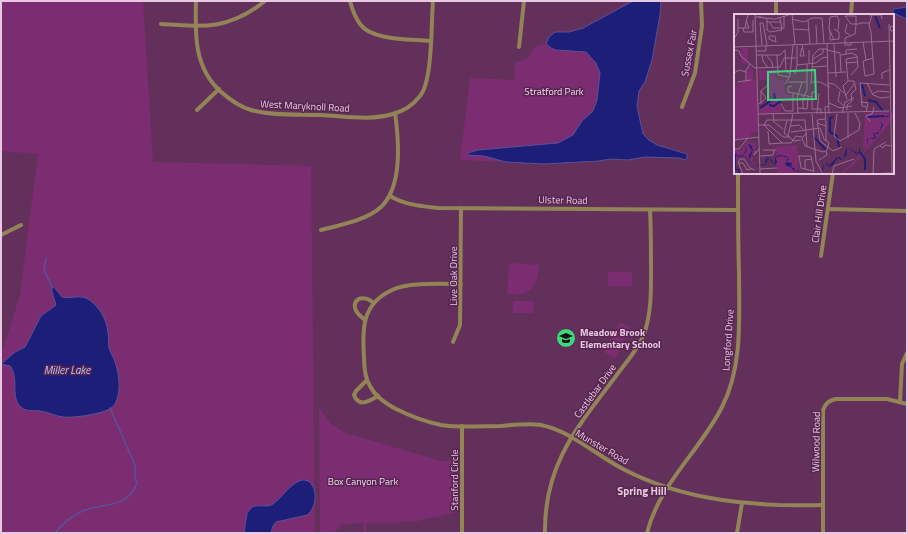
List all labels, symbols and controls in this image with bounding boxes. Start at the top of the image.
inset map [734,14,894,174]
street label: Sussex Fair [677,28,701,78]
park label: Stratford Park [524,84,584,99]
street label: West Maryknoll Road [260,96,350,116]
street label: Clair Hill Drive [808,184,830,244]
street label: Ulster Road [538,192,588,208]
street label: Live Oak Drive [446,246,461,306]
street label: Longford Drive [718,309,738,371]
place label: Meadow Brook Elementary School [580,325,661,352]
school or university icon: Meadow Brook Elementary School [555,327,577,349]
street label: Castlebar Drive [570,361,620,421]
water label: Miller Lake [44,362,91,378]
street label: Wilwood Road [808,412,824,472]
street label: Munster Road [572,426,632,468]
street label: Stanford Circle [447,449,462,511]
park label: Box Canyon Park [328,474,398,489]
district label: Spring Hill [617,483,667,499]

